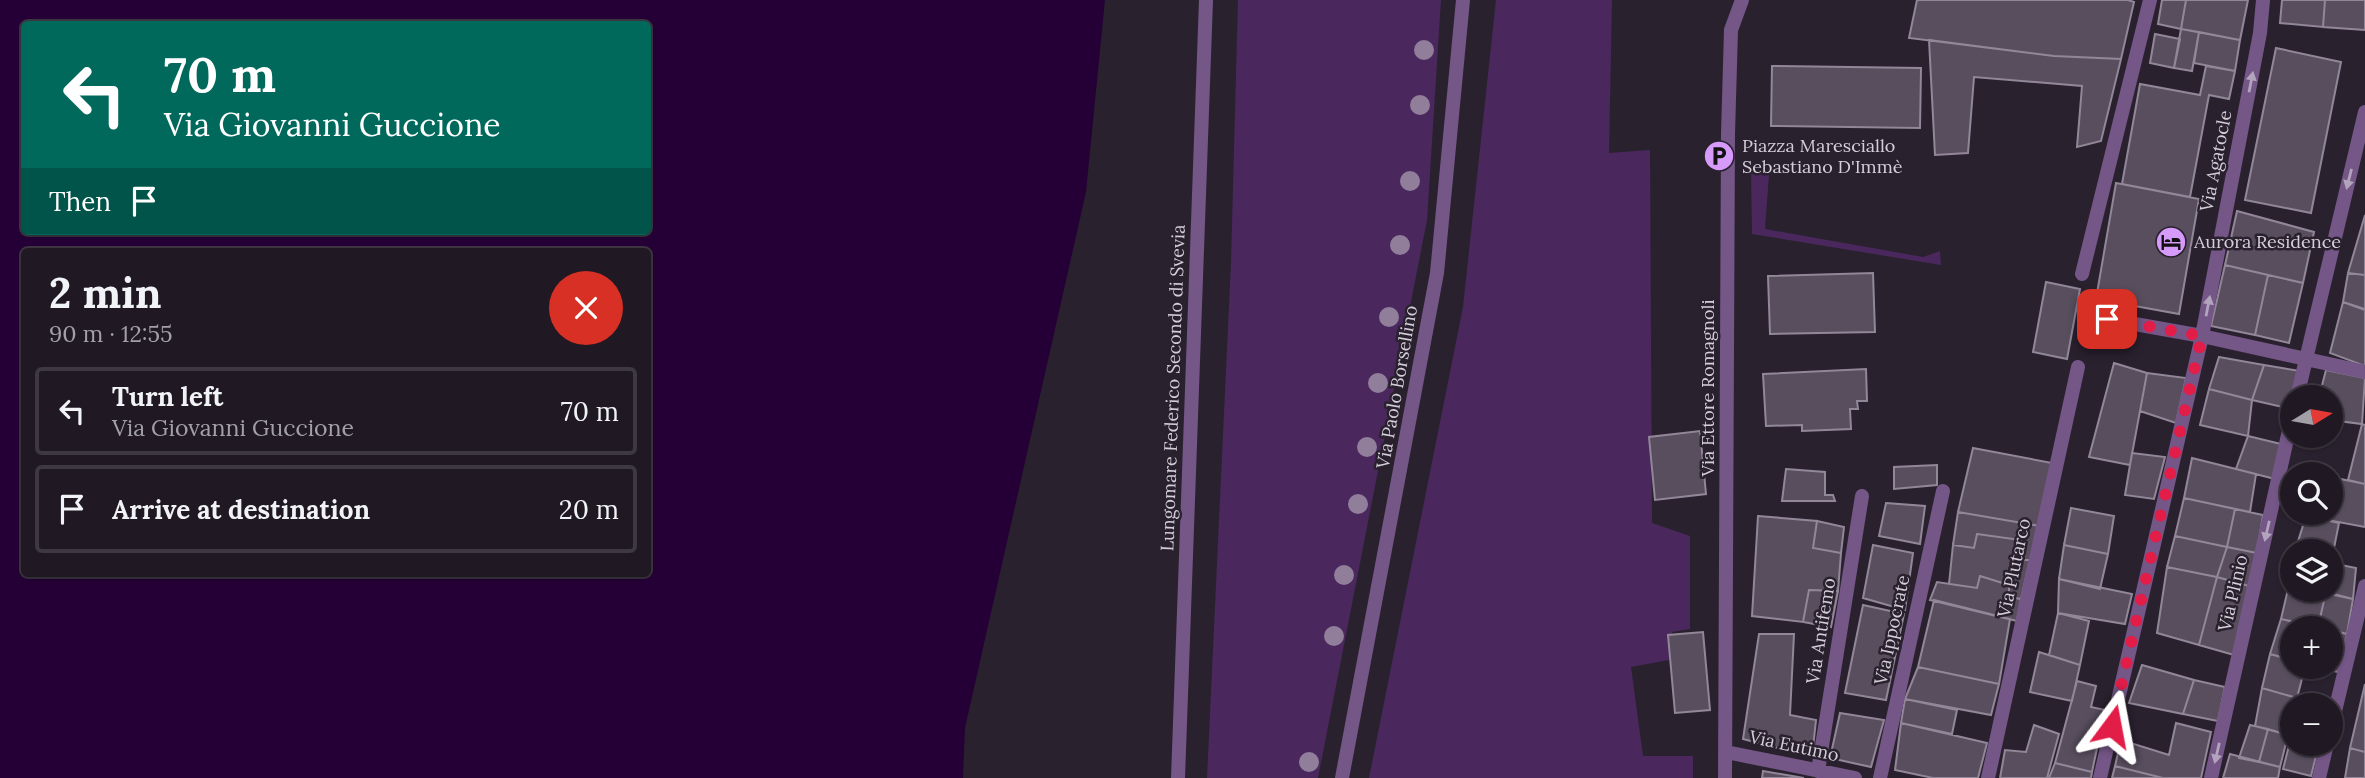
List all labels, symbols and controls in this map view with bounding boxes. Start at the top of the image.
text: 70 m [164,43,276,105]
icon: left [49,49,140,140]
one-way arrow [2245,71,2256,93]
text: Via Giovanni Guccione [164,104,501,145]
street label: Via Agatocle [2194,108,2237,214]
place label: Piazza Maresciallo Sebastiano D'Immè [1742,134,1903,178]
parking icon: Piazza Maresciallo Sebastiano D'Immè [1702,139,1736,173]
one-way arrow [2343,168,2354,190]
icon: arrive [125,182,163,220]
text: Then [49,185,111,218]
street label: Lungomare Federico Secondo di Svevia [1155,224,1190,552]
hotel icon: Aurora Residence [2154,225,2188,259]
place label: Aurora Residence [2193,230,2341,253]
text: 2 min [49,266,162,320]
button: close [549,271,623,345]
pin [2077,289,2137,349]
one-way arrow [2203,295,2214,317]
street label: Via Ettore Romagnoli [1696,300,1719,477]
icon: arrive [2088,300,2126,338]
street label: Via Paolo Borsellino [1371,304,1422,471]
text: 90 m · 12:55 [49,319,173,348]
text: Turn left [112,380,223,413]
north arrow [2280,385,2343,448]
map controls [2280,385,2343,756]
icon: left [53,392,91,430]
text: 70 m [561,395,619,428]
text: Via Giovanni Guccione [112,413,354,442]
button: search [2280,462,2343,525]
icon: arrive [53,490,91,528]
text: Arrive at destination [112,493,370,526]
text: 20 m [559,493,619,526]
street label: Via Plutarco [1992,516,2035,621]
one-way arrow [2261,520,2272,542]
button: layers [2280,539,2343,602]
street label: Via Plinio [2212,552,2252,634]
street label: Via Ippocrate [1868,573,1914,688]
street label: Via Antifemo [1801,576,1840,687]
button: + [2280,616,2343,679]
position arrow [2075,689,2149,763]
button: − [2280,693,2343,756]
street label: Via Eutimo [1746,725,1841,766]
one-way arrow [2211,742,2222,764]

